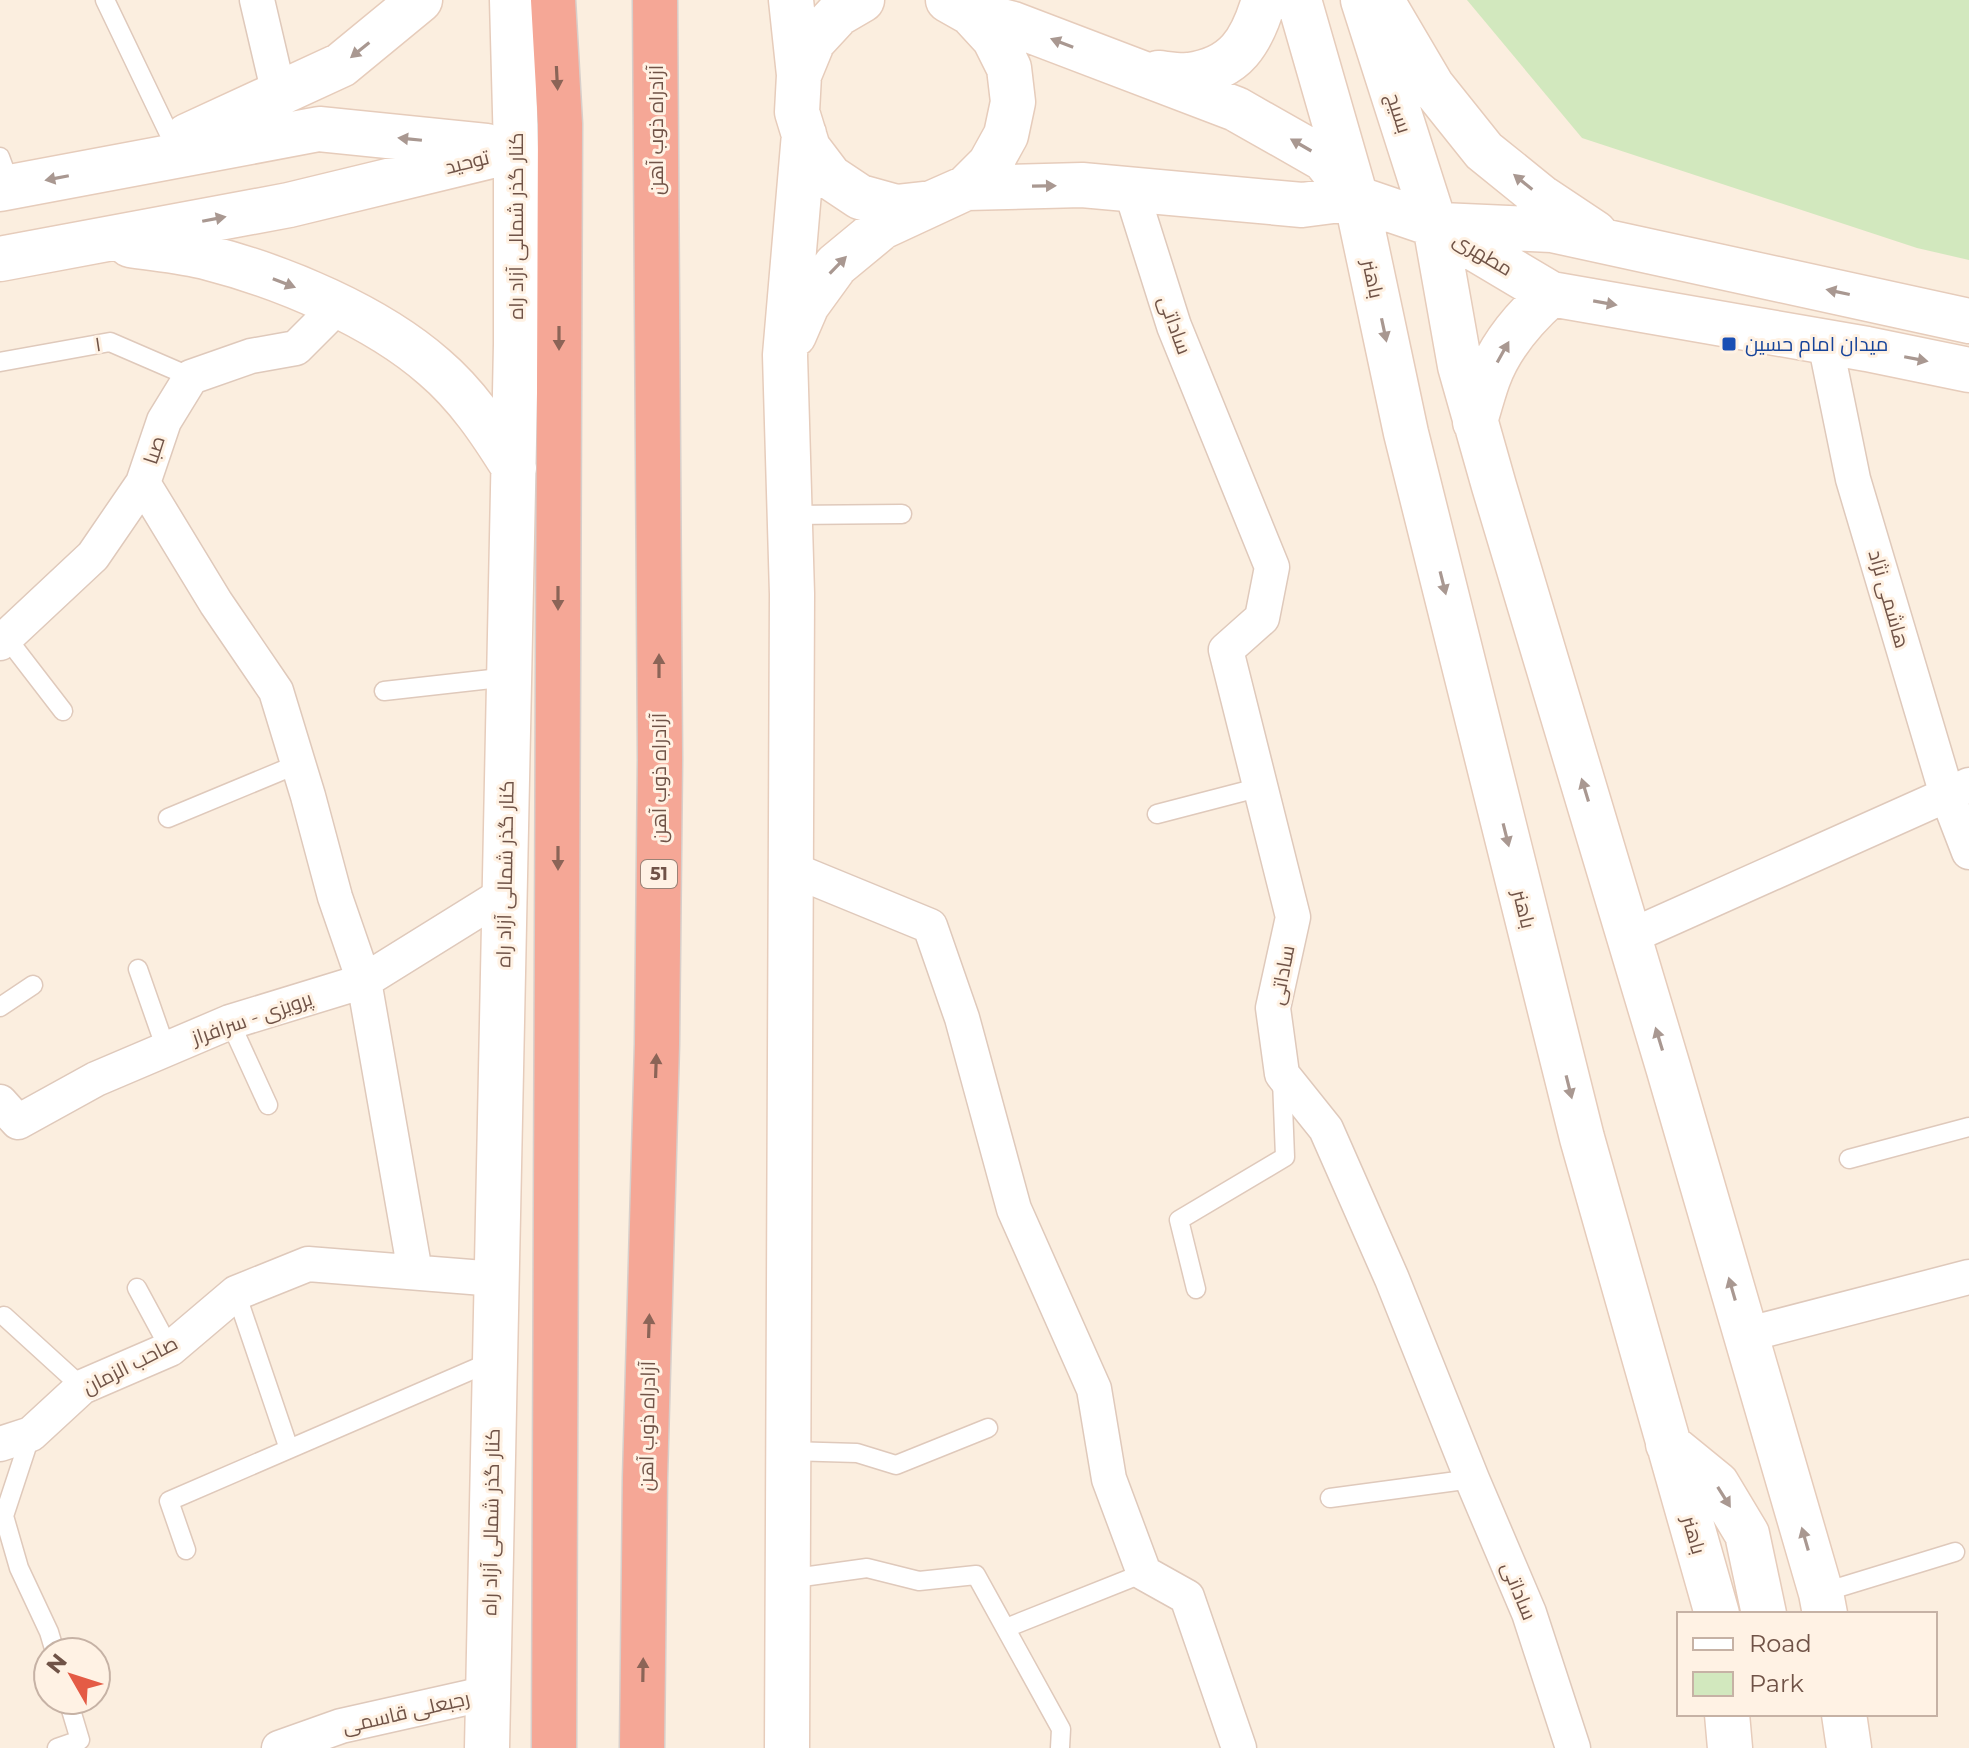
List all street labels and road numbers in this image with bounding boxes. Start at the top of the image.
street label: آزادراه ذوب آهن [644,64,669,195]
street label: بسیج [1379,90,1417,137]
street label: کنار گذر شمالی آزاد راه [504,132,529,320]
street label: توحید [442,145,492,179]
street label: مطهری [1448,227,1517,282]
street label: باهنر [1357,256,1389,301]
street label: ساداتی [1152,292,1197,358]
street label: ۱ [93,332,103,356]
street label: صبا [138,433,170,467]
street label: هاشمی نژاد [1863,547,1914,651]
street label: آزادراه ذوب آهن [647,712,672,843]
street label: کنار گذر شمالی آزاد راه [491,780,520,968]
road number: 51 [641,860,677,888]
street label: باهنر [1507,886,1540,931]
street label: ساداتی [1264,943,1301,1007]
street label: پرویزی - سرافراز [188,986,316,1051]
street label: صاحب الزمان [78,1331,182,1400]
street label: آزادراه ذوب آهن [634,1360,661,1491]
street label: کنار گذر شمالی آزاد راه [477,1428,506,1616]
street label: باهنر [1677,1512,1711,1557]
street label: ساداتی [1496,1558,1541,1624]
street label: رجبعلی قاسمی [340,1686,472,1739]

